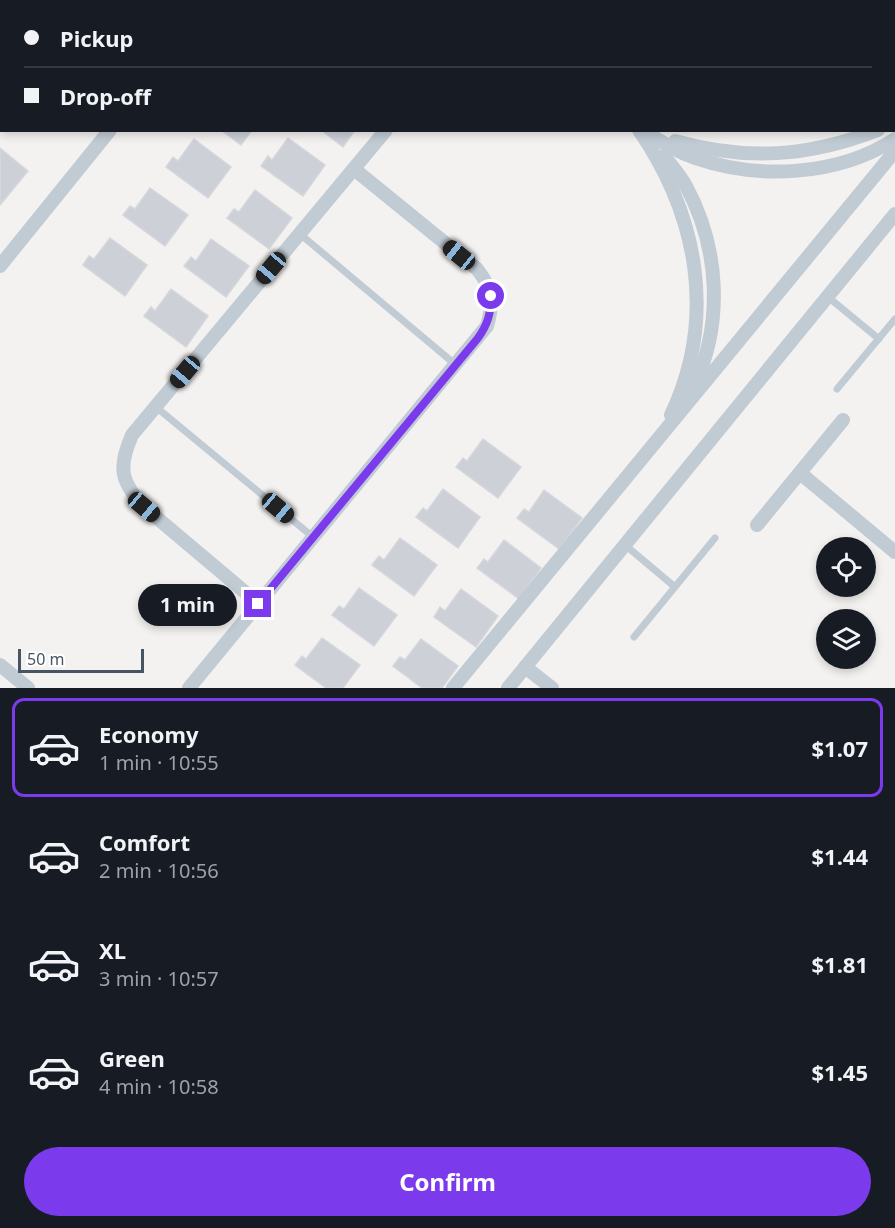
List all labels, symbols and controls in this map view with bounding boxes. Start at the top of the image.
text: Pickup [60,23,133,53]
text: Drop-off [60,81,151,111]
car [439,237,479,273]
car [253,248,289,288]
route start [477,282,504,309]
car [167,352,203,392]
car [124,489,164,525]
car [258,490,298,526]
map controls [816,537,876,669]
button: locate [816,537,876,597]
callout: 1 min [138,583,237,625]
route end [244,590,271,617]
text: 1 min [160,591,215,618]
button: layers [816,609,876,669]
scale bar [18,646,144,674]
text: 50 m [27,648,64,670]
text: Economy [99,719,198,749]
icon: car [27,721,81,775]
text: $1.07 [811,733,868,763]
text: 1 min · 10:55 [99,749,219,776]
text: Comfort [99,827,190,857]
icon: car [27,829,81,883]
text: $1.44 [811,841,868,871]
text: 2 min · 10:56 [99,857,219,884]
text: XL [99,935,126,965]
icon: car [27,937,81,991]
text: $1.81 [811,949,868,979]
text: 3 min · 10:57 [99,965,219,992]
text: Green [99,1043,165,1073]
icon: car [27,1045,81,1099]
text: $1.45 [811,1057,868,1087]
text: 4 min · 10:58 [99,1073,219,1100]
button: Confirm [24,1147,871,1216]

